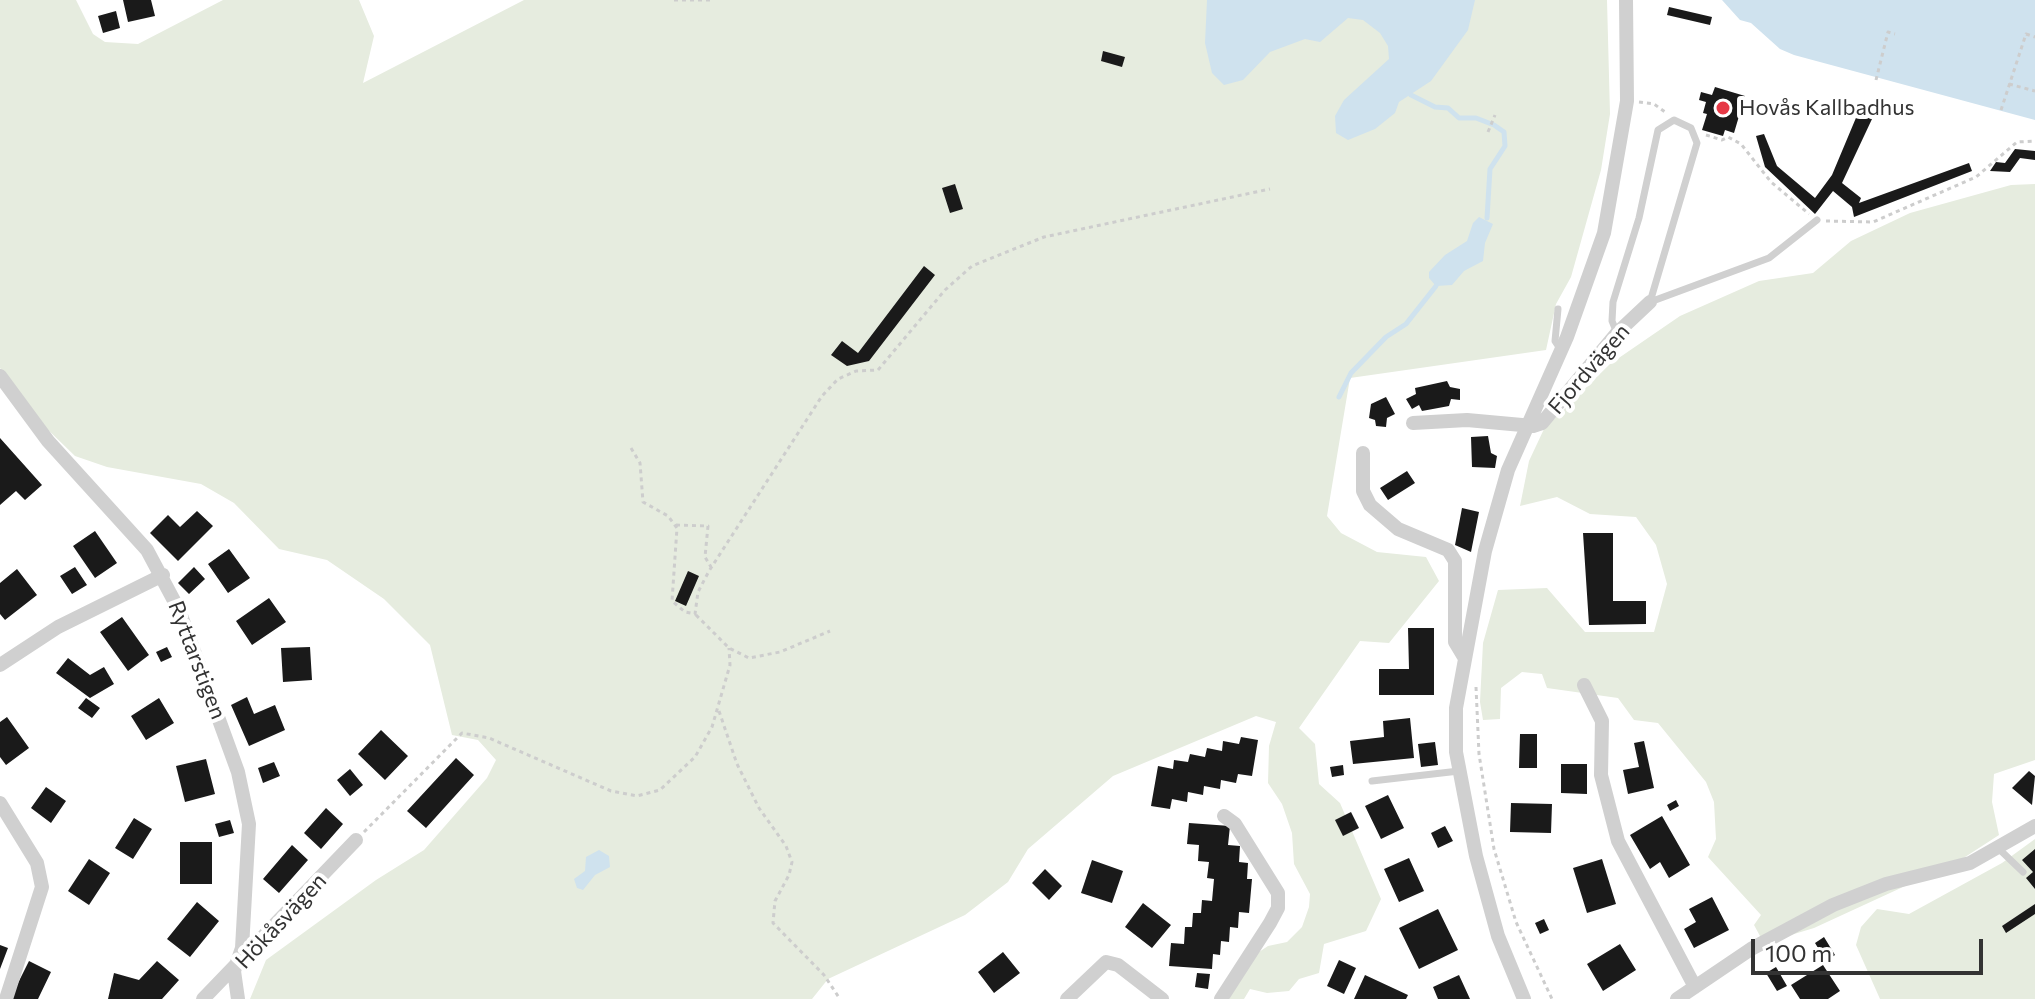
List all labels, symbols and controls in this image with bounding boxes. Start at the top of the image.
place label: Hovås Kallbadhus [1739,95,1915,121]
marker: Hovås Kallbadhus [1714,99,1732,117]
street label: Fjordvägen [1543,319,1635,419]
street label: Ryttarstigen [162,597,232,723]
street label: Hökåsvägen [230,868,332,974]
scale bar [1755,923,1987,973]
text: 100 m [1765,938,1832,967]

